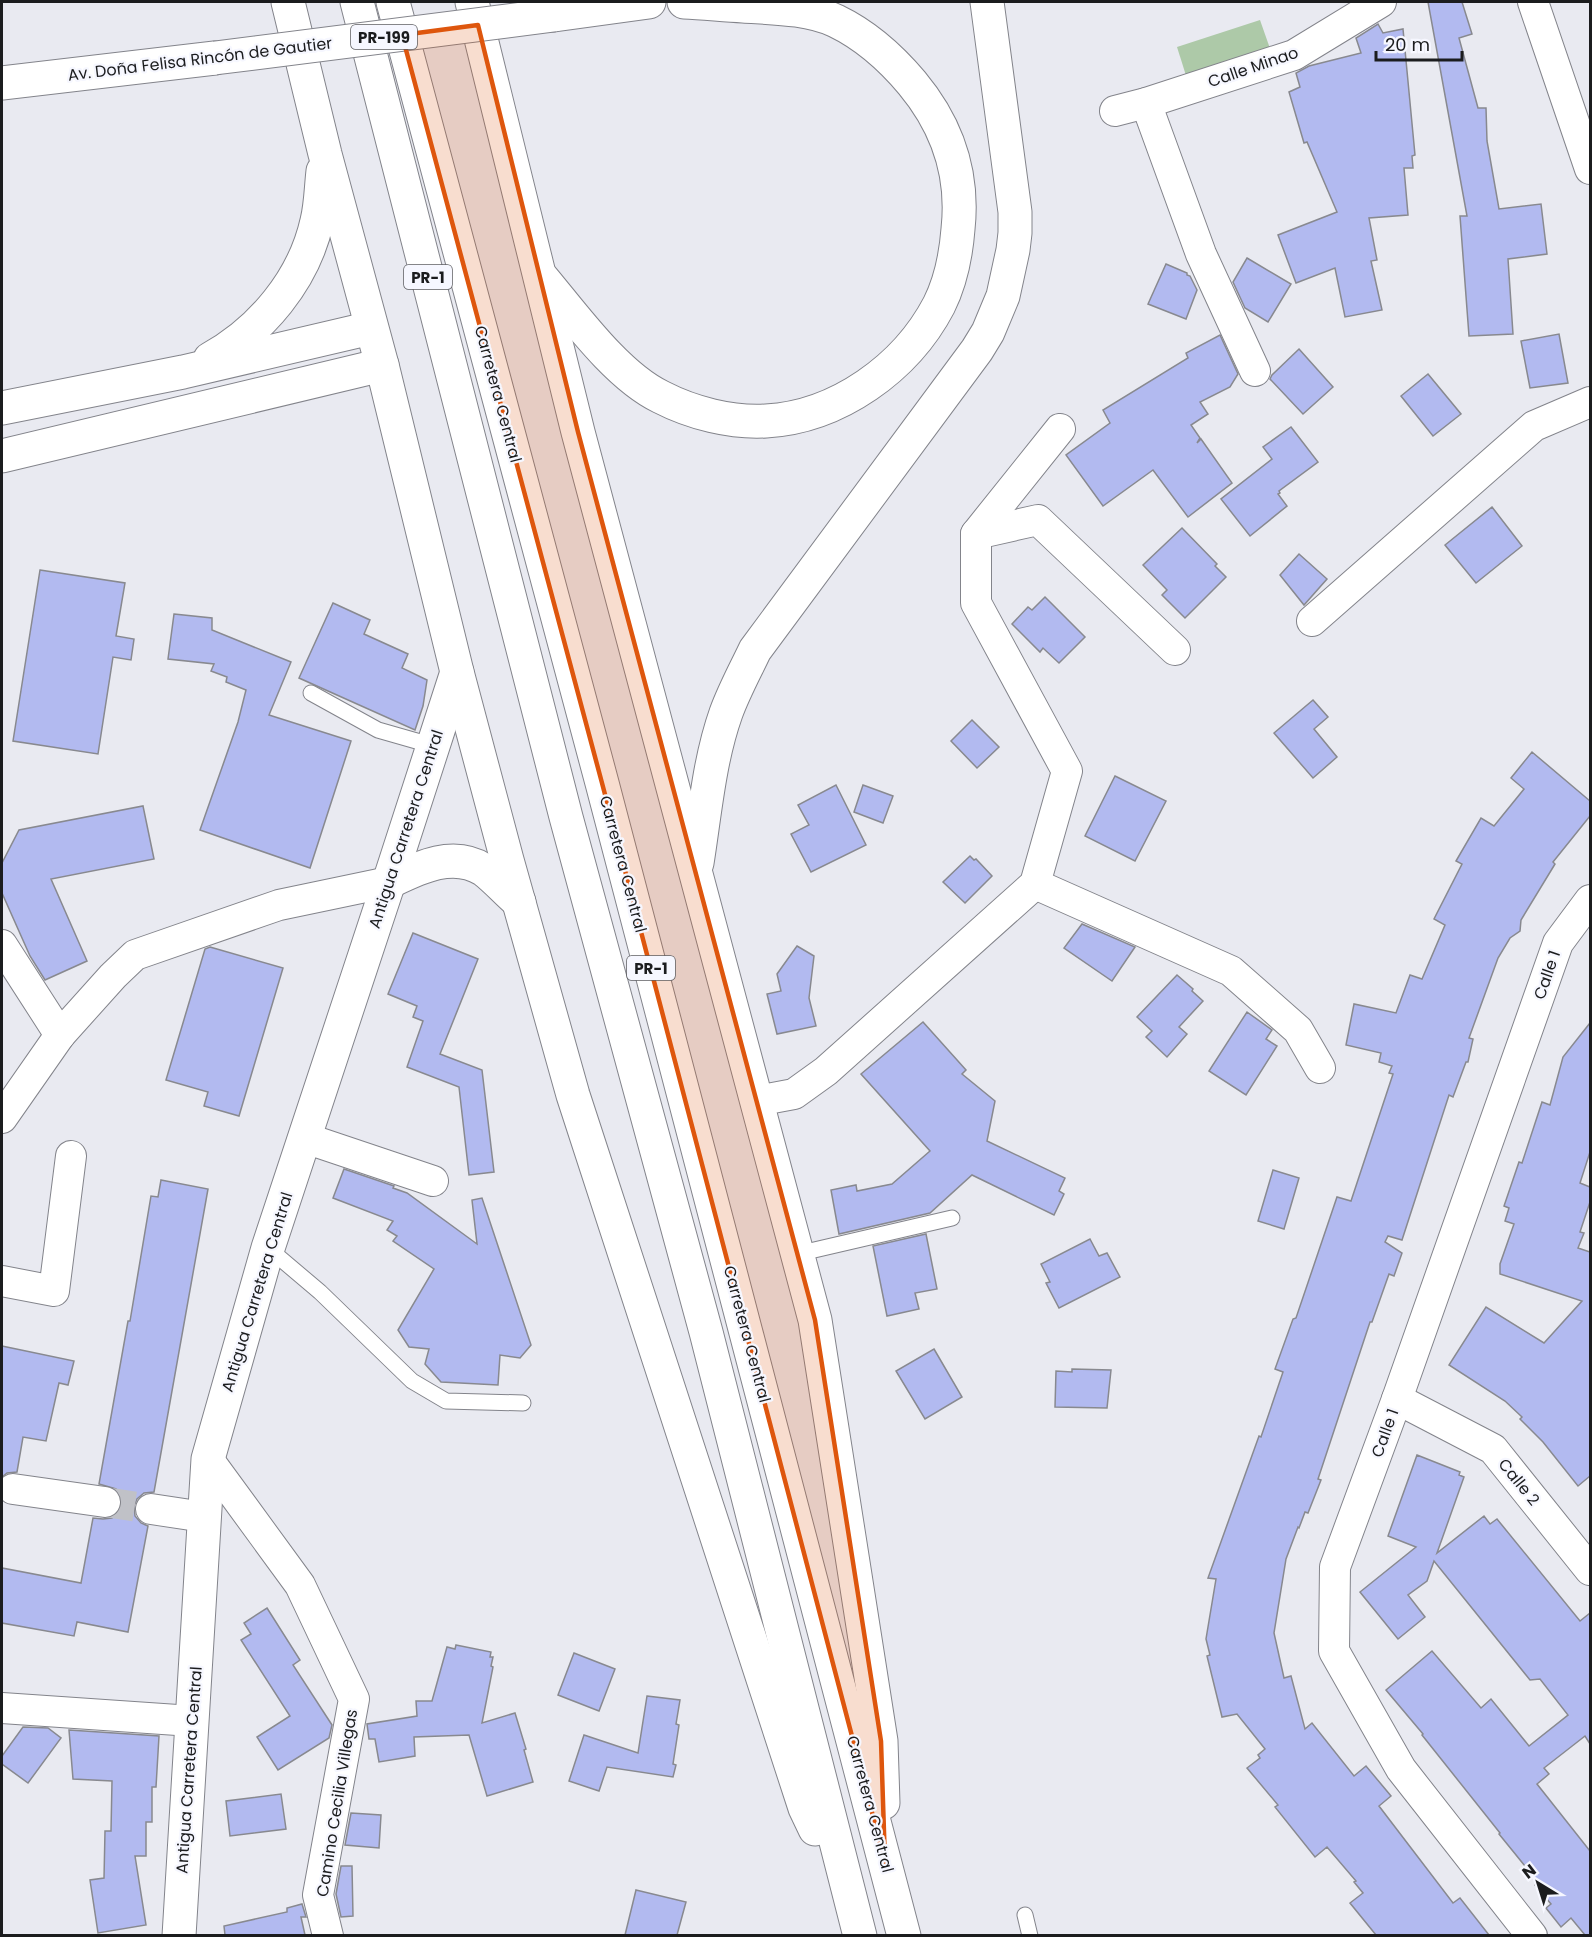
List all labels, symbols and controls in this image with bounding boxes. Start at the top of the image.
scale bar [1376,24,1462,62]
road number: PR-199 [351,25,417,49]
street label: Av. Doña Felisa Rincón de Gautier [67,31,333,87]
text: 20 m [1385,32,1430,57]
street label: Calle Minao [1205,41,1301,93]
road number: PR-1 [404,265,452,289]
street label: Carretera Central [469,323,527,465]
street label: Antigua Carretera Central [363,727,449,931]
street label: Carretera Central [594,793,652,935]
street label: Calle 1 [1528,947,1566,1003]
road number: PR-1 [627,956,675,980]
street label: Antigua Carretera Central [216,1189,298,1395]
street label: Carretera Central [718,1263,776,1405]
street label: Calle 1 [1366,1405,1404,1461]
street label: Calle 2 [1493,1454,1545,1510]
street label: Antigua Carretera Central [170,1666,208,1874]
street label: Camino Cecilia Villegas [311,1707,363,1899]
street label: Carretera Central [841,1733,899,1875]
north arrow [1508,1853,1568,1913]
text: N [1517,1859,1541,1884]

